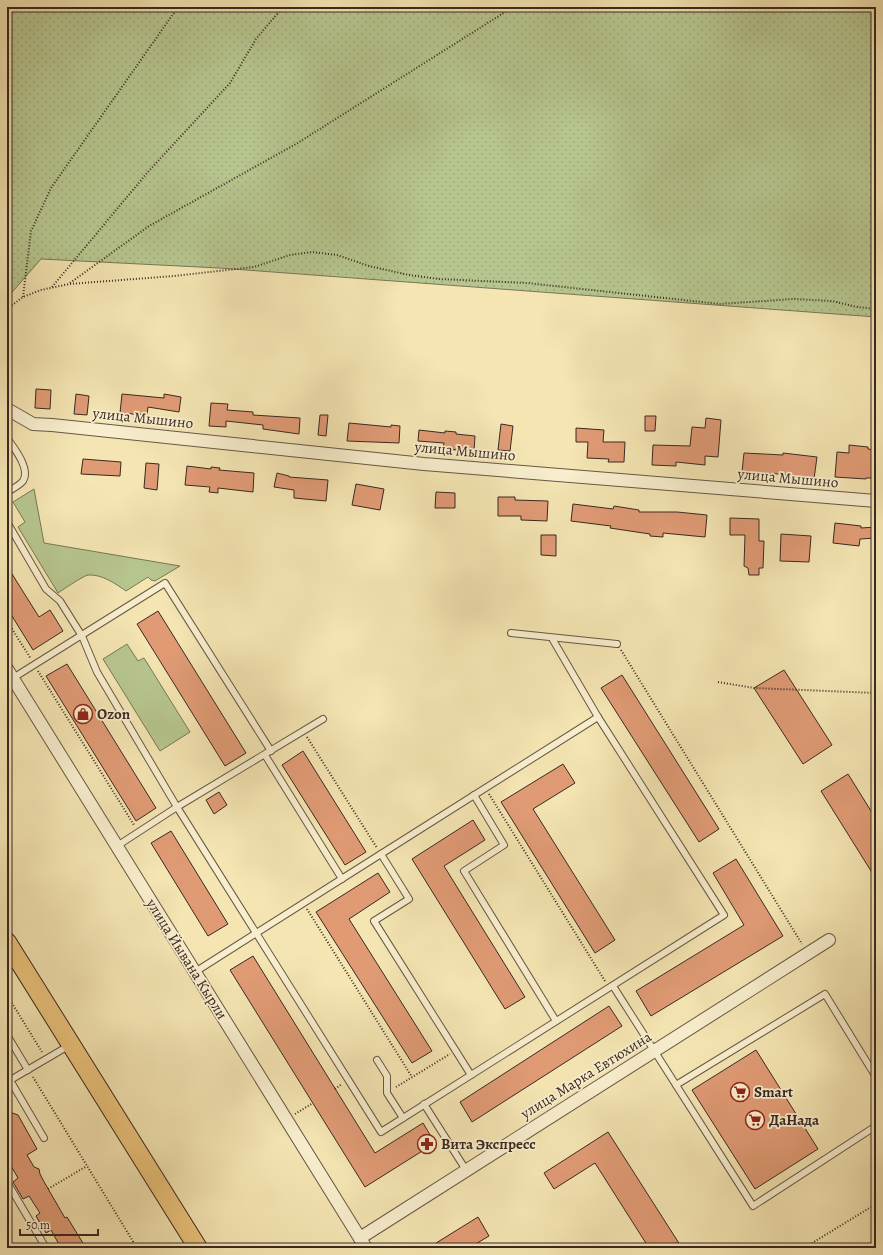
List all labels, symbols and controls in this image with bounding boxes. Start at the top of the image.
street label: улица Мышино [91,403,194,433]
street label: улица Мышино [413,437,516,465]
street label: улица Мышино [736,464,839,492]
shop icon: Ozon [72,703,94,725]
place label: Ozon [97,704,131,724]
street label: улица Йывана Кырли [141,894,232,1023]
street label: улица Марка Евтюхина [516,1027,655,1124]
supermarket icon: Smart [729,1081,751,1103]
place label: Smart [754,1082,793,1102]
supermarket icon: ДаНада [744,1109,766,1131]
place label: ДаНада [769,1110,820,1130]
pharmacy icon: Вита Экспресс [416,1133,438,1155]
place label: Вита Экспресс [441,1134,536,1154]
scale bar [20,1211,98,1237]
text: 50 m [26,1217,50,1233]

